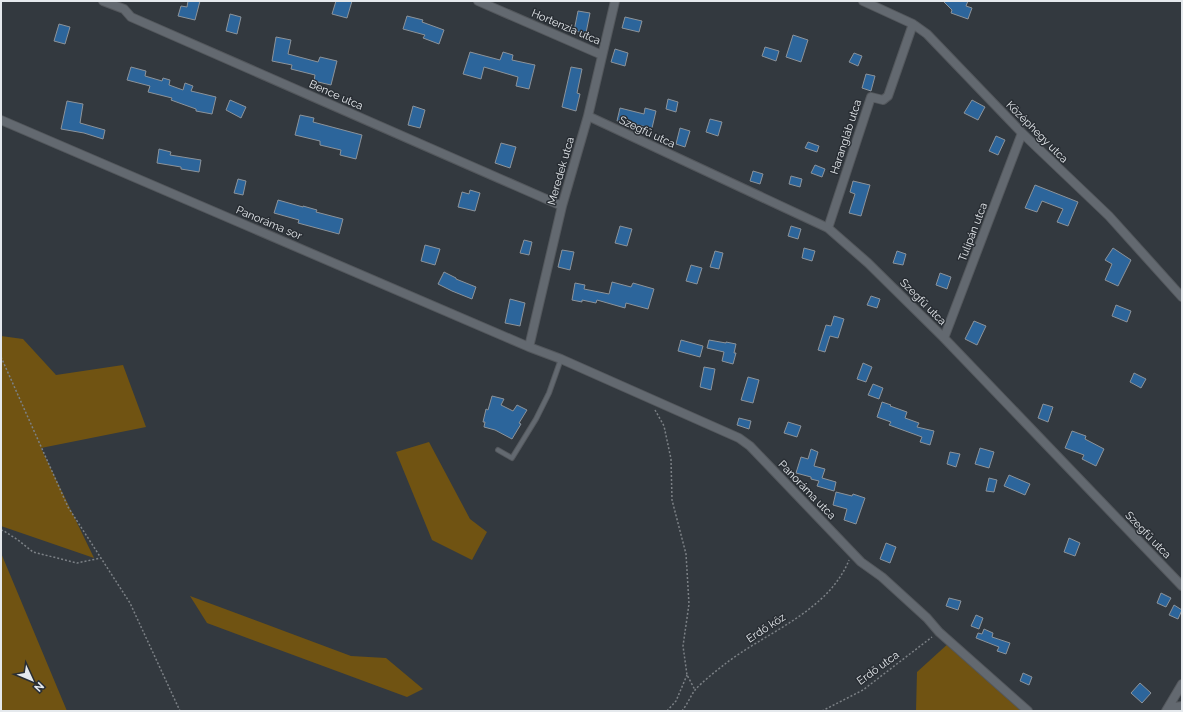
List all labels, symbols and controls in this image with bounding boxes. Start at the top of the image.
street label: Hortenzia utca [530,7,602,47]
street label: Bence utca [307,77,365,113]
street label: Harangláb utca [828,98,864,176]
street label: Középhegy utca [1003,98,1071,166]
street label: Szegfű utca [617,113,677,151]
street label: Meredek utca [545,135,577,207]
street label: Tulipán utca [956,201,990,263]
street label: Panoráma sor [234,203,304,243]
street label: Szegfű utca [897,276,949,328]
street label: Panoráma utca [776,458,838,522]
street label: Szegfű utca [1122,509,1174,561]
street label: Erdő köz [744,610,788,645]
street label: Erdő utca [854,648,902,688]
north arrow [12,660,52,700]
text: N [31,679,46,694]

